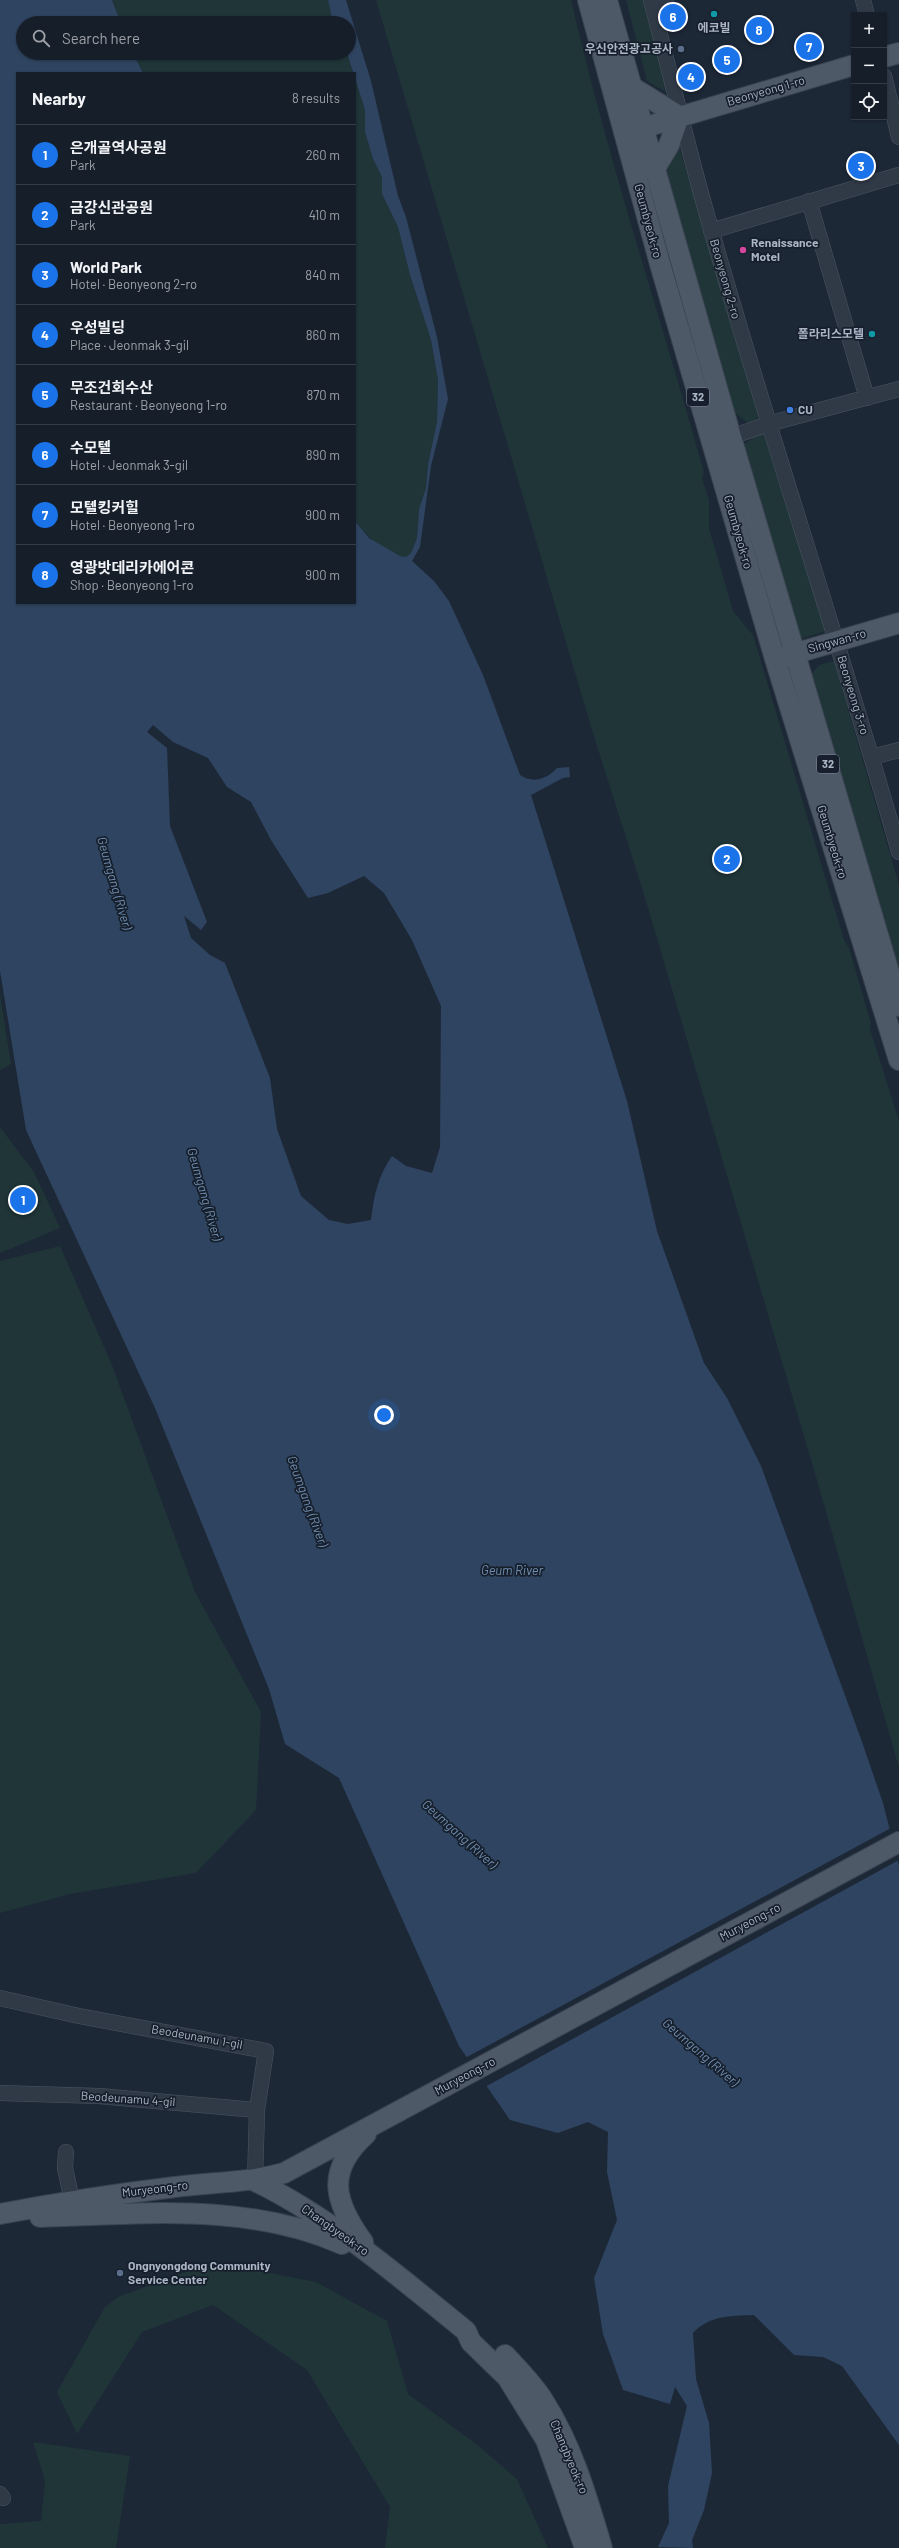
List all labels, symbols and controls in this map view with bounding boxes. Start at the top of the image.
pin: 6 [660,2,686,32]
marker: 에코빌 [709,9,719,19]
map controls [851,12,887,120]
button: + [851,12,887,48]
pin: 8 [746,15,772,45]
search box [16,16,356,60]
place label: 에코빌 [697,20,731,34]
icon: search [30,27,52,49]
text: Search here [62,29,140,47]
pin: 7 [796,32,822,62]
place label: 우신안전광고공사 [585,41,673,55]
marker: 우신안전광고공사 [676,44,686,54]
pin: 5 [714,45,740,75]
button: − [851,48,887,84]
pin: 4 [678,62,704,92]
street label: Beonyeong 1-ro [725,72,806,108]
button: locate [851,84,887,120]
text: Nearby [32,88,86,108]
text: 8 results [292,90,340,106]
text: 은개골역사공원 [70,138,167,156]
text: 1 [43,147,47,163]
text: 260 m [306,147,340,163]
pin: 3 [848,151,874,181]
text: Park [70,157,96,173]
street label: Geumbyeok-ro [632,182,666,259]
text: 금강신관공원 [70,198,153,216]
text: 2 [41,207,49,223]
text: 410 m [309,207,340,223]
text: Park [70,217,96,233]
place label: Renaissance Motel [751,235,819,263]
street label: Beonyeong 2-ro [708,237,744,320]
marker: Renaissance Motel [738,245,748,255]
text: World Park [70,258,142,276]
text: 3 [41,267,49,283]
text: 840 m [305,267,340,283]
text: Hotel · Beonyeong 2-ro [70,276,197,292]
text: 우성빌딩 [70,318,125,336]
place label: 폴라리스모텔 [798,326,864,340]
text: 4 [41,327,49,343]
text: 860 m [306,327,340,343]
marker: 폴라리스모텔 [867,329,877,339]
text: Place · Jeonmak 3-gil [70,337,189,353]
text: 무조건회수산 [70,378,153,396]
text: 5 [41,387,49,403]
text: 870 m [306,387,340,403]
road number: 32 [687,388,709,406]
text: Restaurant · Beonyeong 1-ro [70,397,227,413]
place label: CU [798,402,813,416]
marker: CU [785,405,795,415]
text: 수모텔 [70,438,111,456]
text: 6 [42,447,48,463]
text: 890 m [306,447,340,463]
text: Hotel · Jeonmak 3-gil [70,457,188,473]
street label: Geumbyeok-ro [722,493,756,570]
text: 모텔킹커힐 [70,498,139,516]
text: 7 [42,507,48,523]
text: 900 m [305,507,340,523]
text: Hotel · Beonyeong 1-ro [70,517,195,533]
text: 영광밧데리카에어콘 [70,558,194,576]
text: 8 [41,567,49,583]
text: 900 m [305,567,340,583]
text: Shop · Beonyeong 1-ro [70,577,194,593]
street label: Singwan-ro [806,625,867,655]
street label: Beonyeong 3-ro [835,653,873,736]
road number: 32 [817,755,839,773]
street label: Geumbyeok-ro [815,803,851,880]
water label: Geumgang (River) [94,835,136,932]
pin: 2 [714,844,740,874]
water label: Geumgang (River) [184,1146,226,1243]
pin: 1 [10,1185,36,1215]
your location [374,1405,394,1425]
water label: Geumgang (River) [284,1453,332,1549]
water label: Geum River [481,1562,543,1578]
water label: Geumgang (River) [419,1796,502,1873]
street label: Muryeong-ro [717,1899,782,1943]
water label: Geumgang (River) [660,2014,743,2090]
street label: Beodeunamu 1-gil [150,2021,244,2051]
street label: Muryeong-ro [432,2053,497,2097]
street label: Beodeunamu 4-gil [80,2088,176,2108]
street label: Muryeong-ro [121,2177,189,2199]
street label: Changbyeok-ro [299,2201,372,2258]
place label: Ongnyongdong Community Service Center [128,2258,270,2286]
marker: Ongnyongdong Community Service Center [115,2268,125,2278]
street label: Changbyeok-ro [548,2418,592,2496]

